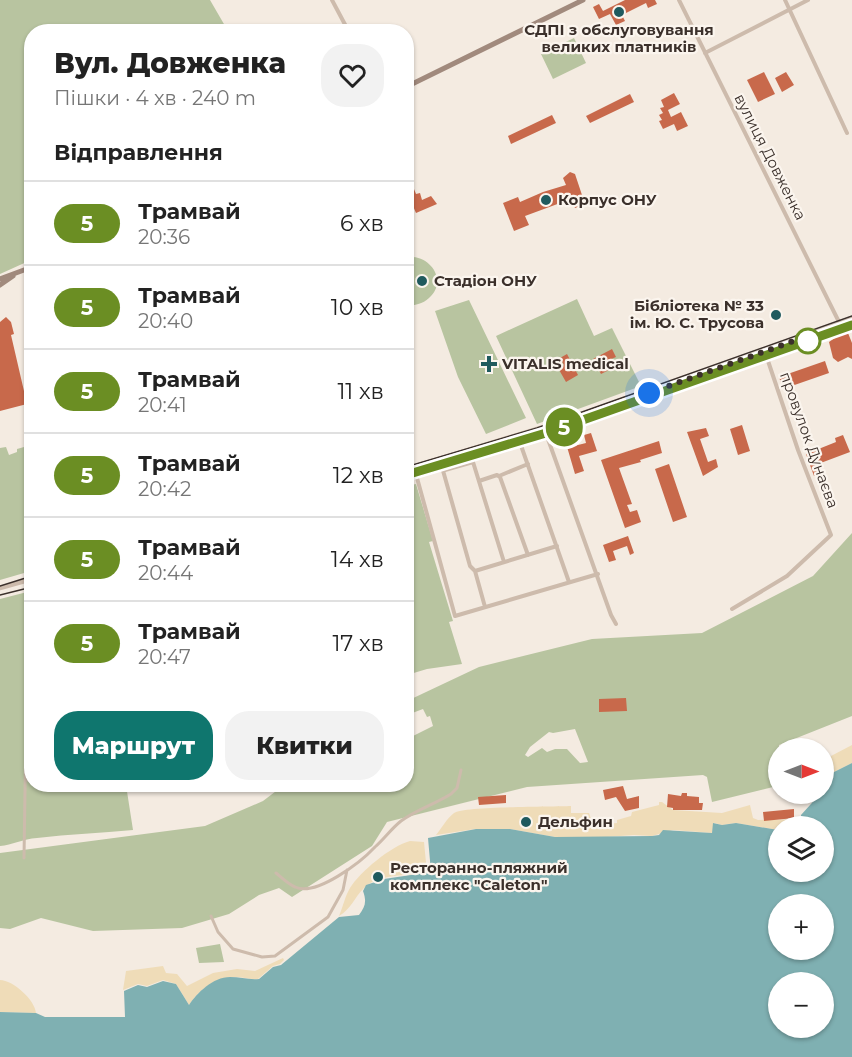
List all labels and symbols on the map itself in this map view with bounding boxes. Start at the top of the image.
marker: СДПІ з обслуговування великих платників [612,5,626,19]
place label: СДПІ з обслуговування великих платників [524,20,714,56]
street label: вулиця Довженка [730,90,811,223]
place label: Корпус ОНУ [558,190,657,209]
marker: Корпус ОНУ [539,193,553,207]
place label: Стадіон ОНУ [434,271,537,290]
marker: Стадіон ОНУ [415,274,429,288]
place label: Бібліотека № 33 ім. Ю. С. Трусова [630,296,764,332]
marker: Бібліотека № 33 ім. Ю. С. Трусова [769,308,783,322]
unlabelled marker [795,328,821,354]
place label: VITALIS medical [501,354,629,373]
marker: VITALIS medical [480,355,498,373]
street label: провулок Дунаєва [776,369,843,511]
your location [634,378,664,408]
line badge: 5 [544,408,584,446]
north arrow [768,738,834,804]
place label: Дельфин [538,812,613,831]
marker: Дельфин [519,815,533,829]
place label: Ресторанно-пляжний комплекс "Caleton" [390,858,568,894]
marker: Ресторанно-пляжний комплекс "Caleton" [371,870,385,884]

